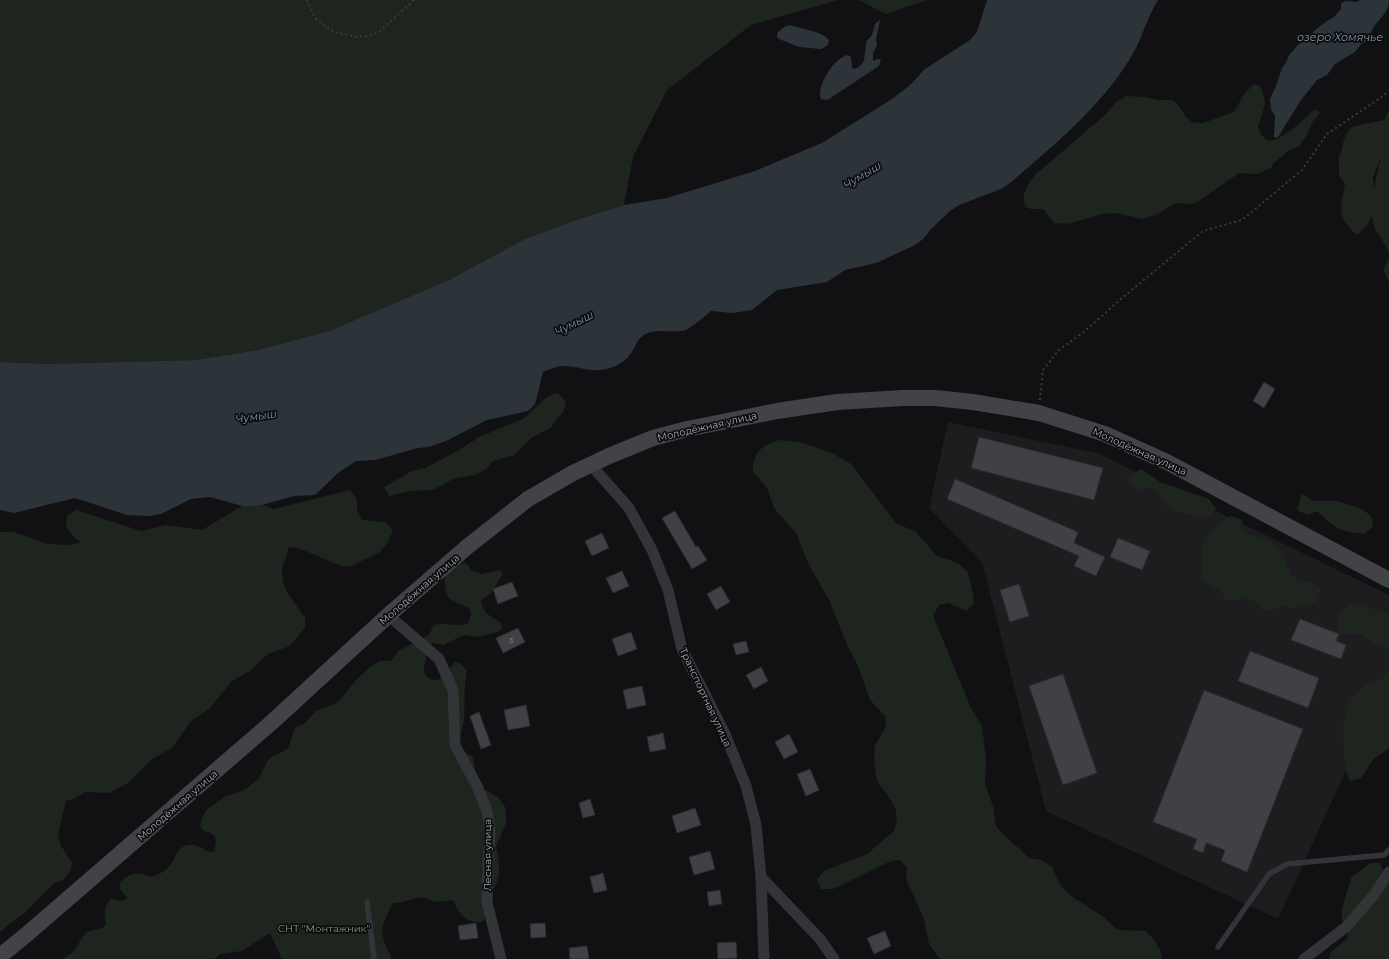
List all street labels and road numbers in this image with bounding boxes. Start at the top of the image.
street label: Молодёжная улица [656,409,758,444]
street label: Молодёжная улица [1091,425,1189,478]
street label: Молодёжная улица [377,551,462,628]
street label: Транспортная улица [677,646,734,749]
street label: Молодёжная улица [135,767,220,844]
street label: Лесная улица [481,819,494,891]

